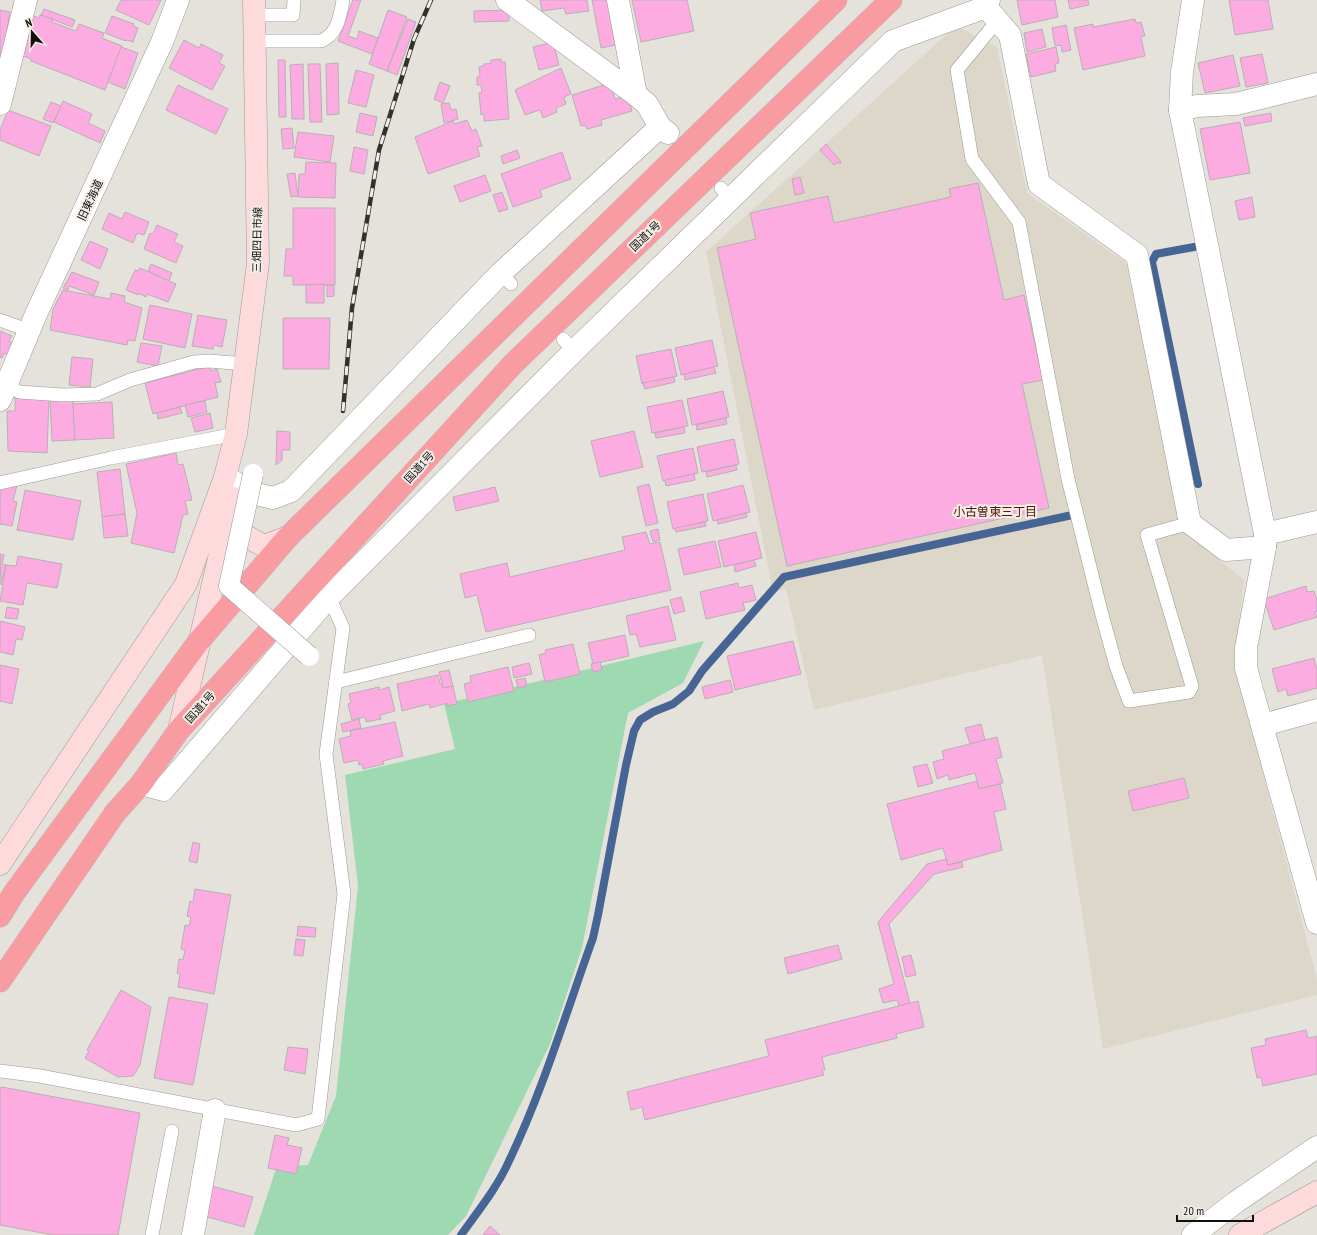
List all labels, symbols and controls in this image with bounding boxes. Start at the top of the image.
north arrow [12,12,52,52]
text: N [23,15,34,30]
street label: 旧東海道 [74,177,106,223]
street label: 三畑四日市線 [249,207,265,273]
street label: 国道1号 [626,218,664,254]
street label: 国道1号 [401,448,437,486]
district label: 小古曽東三丁目 [953,504,1037,519]
street label: 国道1号 [182,688,218,726]
scale bar [1177,1197,1253,1223]
text: 20 m [1183,1203,1204,1218]

